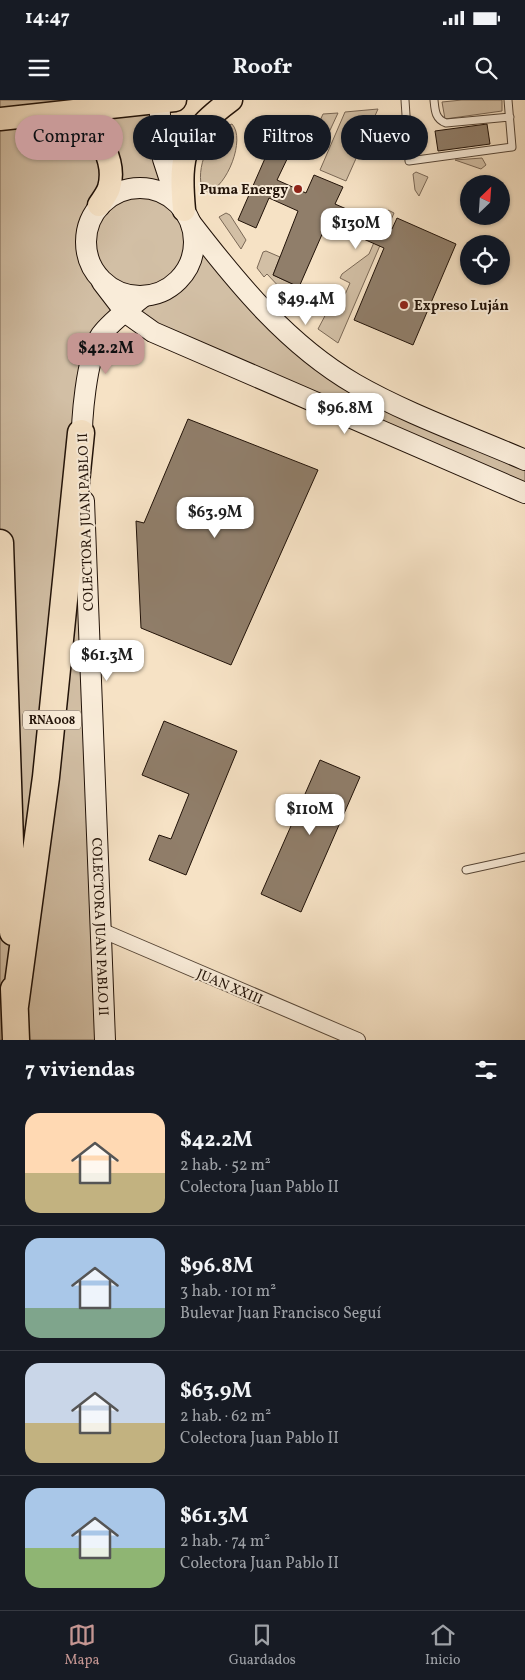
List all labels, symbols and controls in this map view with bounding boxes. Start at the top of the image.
text: 14:47 [25,5,70,31]
text: Roofr [233,52,292,83]
icon: menu [25,54,53,82]
icon: search [472,54,500,82]
chip: Comprar [15,115,123,160]
chip: Alquilar [133,115,234,160]
chip: Filtros [244,115,331,160]
chip: Nuevo [341,115,428,160]
north arrow [460,175,510,225]
map controls [460,175,510,285]
place label: Puma Energy [199,181,288,200]
marker: Puma Energy [292,183,304,195]
pin: $130M [321,208,391,250]
text: $130M [332,213,380,235]
button: locate [460,235,510,285]
pin: $49.4M [265,284,347,326]
text: $49.4M [278,289,334,311]
place label: Expreso Luján [414,297,509,316]
marker: Expreso Luján [398,299,410,311]
pin: $42.2M [65,332,147,375]
text: $42.2M [78,338,134,360]
pin: $96.8M [304,392,386,435]
text: $96.8M [317,398,373,420]
street label: COLECTORA JUAN PABLO II [74,432,99,611]
pin: $63.9M [174,496,256,539]
text: $63.9M [188,502,242,524]
pin: $61.3M [66,640,148,682]
text: $61.3M [81,645,133,667]
road number: RNA008 [23,710,81,730]
pin: $110M [275,794,345,836]
text: $110M [286,799,334,821]
street label: COLECTORA JUAN PABLO II [86,837,112,1016]
street label: JUAN XXIII [193,965,265,1010]
text: 7 viviendas [25,1056,135,1085]
icon: filters [472,1056,500,1084]
text: $42.2M [180,1126,253,1155]
icon: home [65,1133,125,1193]
text: 2 hab. · 52 m² [180,1155,271,1177]
text: Colectora Juan Pablo II [180,1177,339,1199]
text: $96.8M [180,1252,253,1281]
icon: home [65,1258,125,1318]
text: 3 hab. · 101 m² [180,1281,276,1303]
text: Bulevar Juan Francisco Seguí [180,1303,381,1325]
text: $63.9M [180,1377,252,1406]
icon: home [65,1383,125,1443]
text: 2 hab. · 62 m² [180,1406,271,1428]
text: Colectora Juan Pablo II [180,1428,339,1450]
text: $61.3M [180,1502,248,1531]
icon: home [65,1508,125,1568]
text: 2 hab. · 74 m² [180,1531,270,1553]
text: Colectora Juan Pablo II [180,1553,339,1575]
tab: Mapa [65,1621,100,1670]
tab: Guardados [229,1621,296,1670]
tab: Inicio [425,1621,460,1670]

